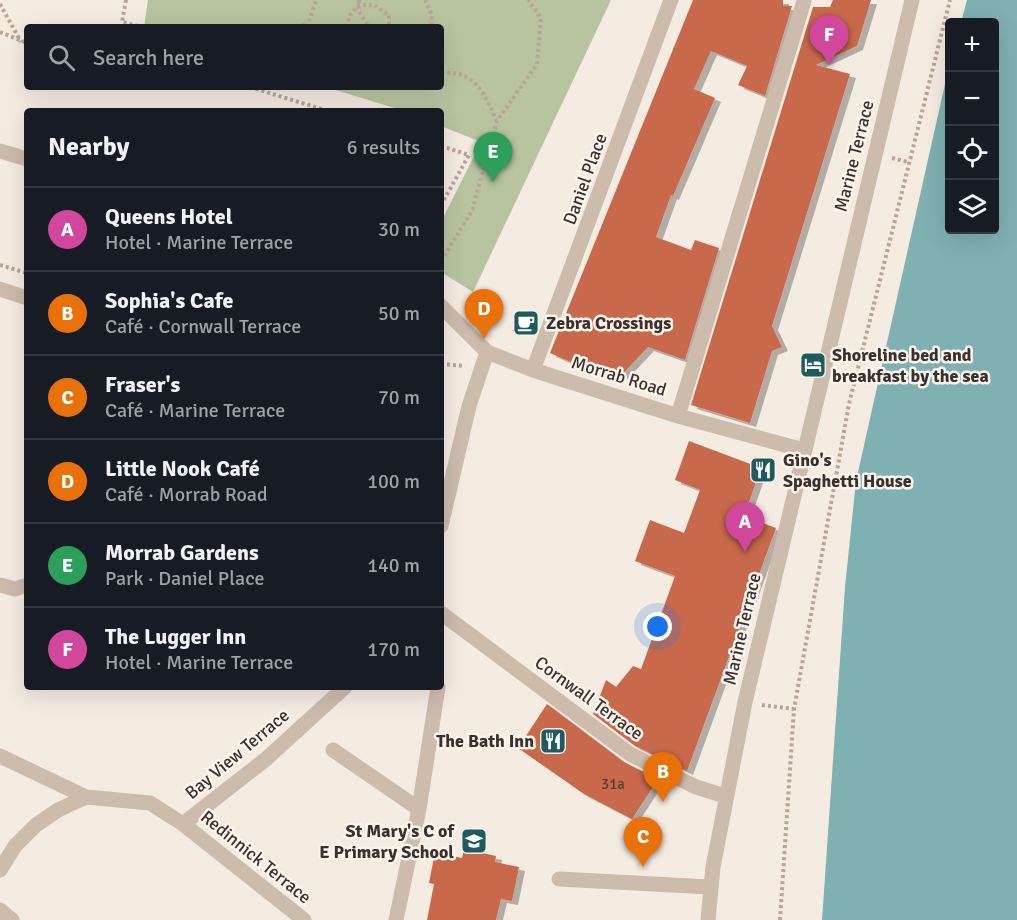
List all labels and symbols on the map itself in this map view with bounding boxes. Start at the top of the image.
pin: F [810,16,848,65]
street label: Marine Terrace [830,98,878,214]
street label: Daniel Place [558,130,612,228]
pin: E [474,132,512,182]
pin: D [464,290,504,339]
cafe icon: Zebra Crossings [511,308,541,338]
place label: Zebra Crossings [546,312,671,334]
place label: Shoreline bed and breakfast by the sea [832,344,989,387]
hotel icon: Shoreline bed and breakfast by the sea [798,350,828,380]
street label: Morrab Road [569,351,669,401]
place label: Gino's Spaghetti House [783,449,912,492]
restaurant icon: Gino's Spaghetti House [748,455,778,485]
pin: A [726,502,764,552]
street label: Marine Terrace [718,571,766,687]
your location [643,612,672,641]
street label: Cornwall Terrace [531,651,647,745]
street label: Bay View Terrace [180,704,294,804]
restaurant icon: The Bath Inn [538,726,568,756]
place label: The Bath Inn [436,730,534,752]
pin: B [644,752,682,802]
house number: 31a [601,775,625,793]
street label: Redinnick Terrace [196,806,316,908]
pin: C [624,818,662,867]
place label: St Mary's C of E Primary School [319,820,455,863]
school or university icon: St Mary's C of E Primary School [459,826,489,856]

